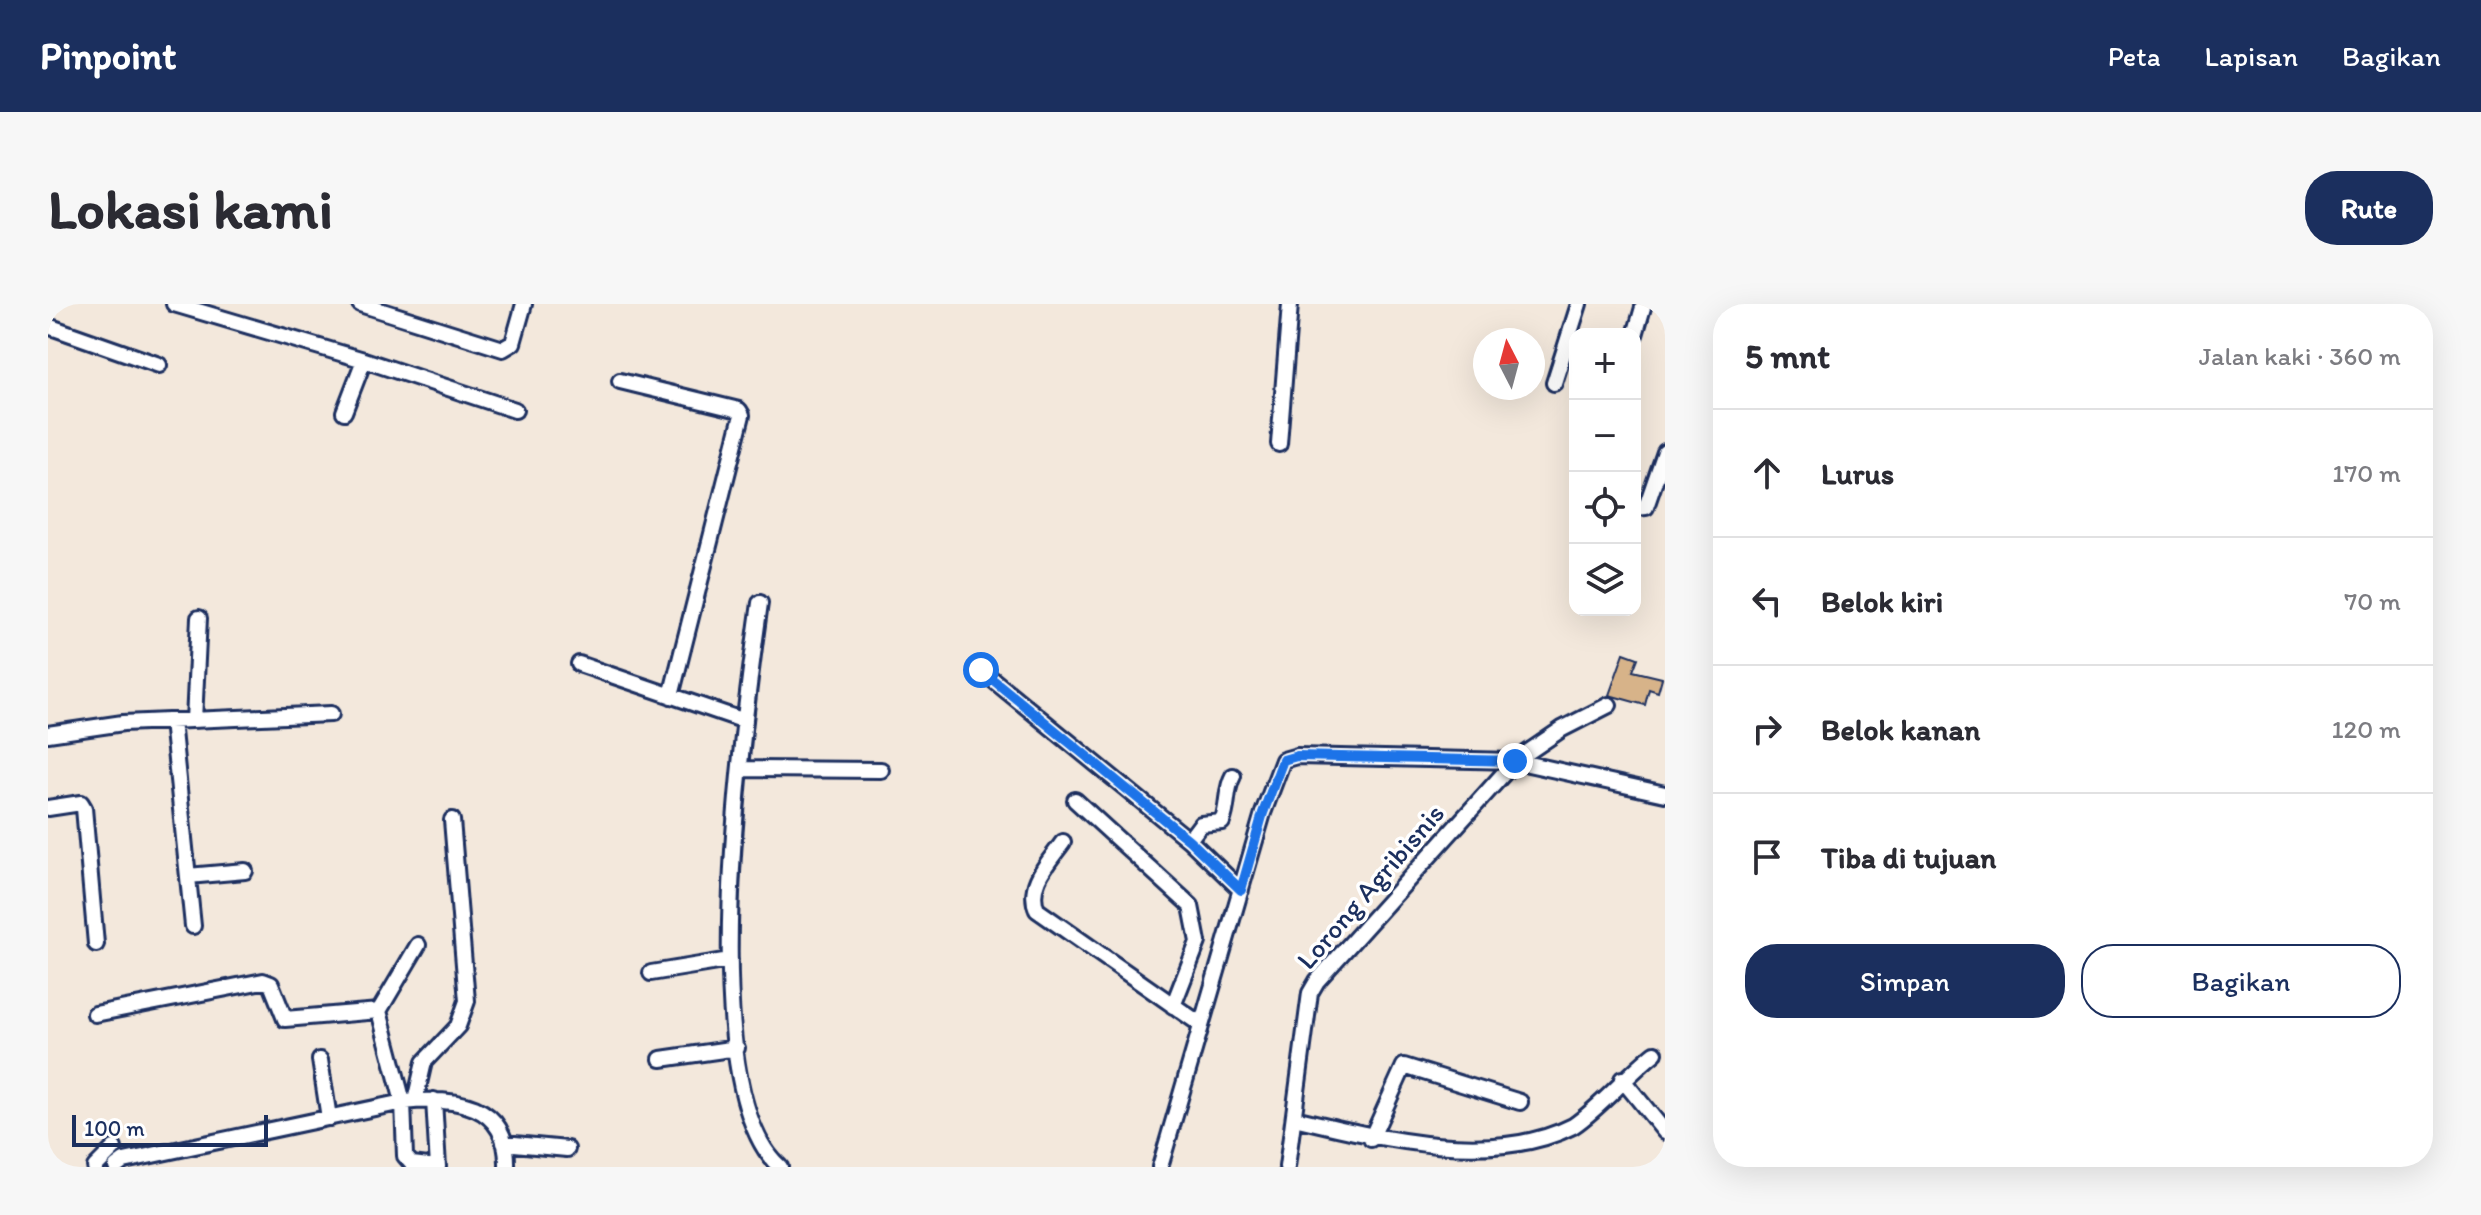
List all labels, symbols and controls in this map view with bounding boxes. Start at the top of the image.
text: Pinpoint [40,33,176,79]
text: Peta [2108,39,2161,73]
text: Lapisan [2205,39,2298,73]
text: Bagikan [2342,39,2441,73]
button: Rute [2305,171,2433,245]
text: Lokasi kami [48,175,333,242]
north arrow [1473,328,1545,400]
map controls [1569,328,1641,616]
button: + [1569,328,1641,400]
text: 5 mnt [1745,336,1830,377]
text: Jalan kaki · 360 m [2199,340,2401,372]
button: − [1569,400,1641,472]
icon: ahead [1745,451,1789,495]
text: Lurus [1821,455,1894,492]
text: 170 m [2332,457,2401,489]
button: locate [1569,472,1641,544]
button: layers [1569,544,1641,616]
icon: left [1745,579,1789,623]
text: Belok kiri [1821,583,1943,620]
text: 70 m [2344,585,2401,617]
route start [963,652,999,688]
icon: right [1745,707,1789,751]
text: Belok kanan [1821,711,1980,748]
text: 120 m [2332,713,2401,745]
route end [1497,743,1533,779]
street label: Lorong Agribisnis [1289,796,1451,976]
icon: arrive [1745,835,1789,879]
text: Tiba di tujuan [1821,839,1996,876]
button: Simpan [1745,944,2065,1018]
button: Bagikan [2081,944,2401,1018]
scale bar [72,1111,268,1147]
text: 100 m [84,1115,145,1142]

